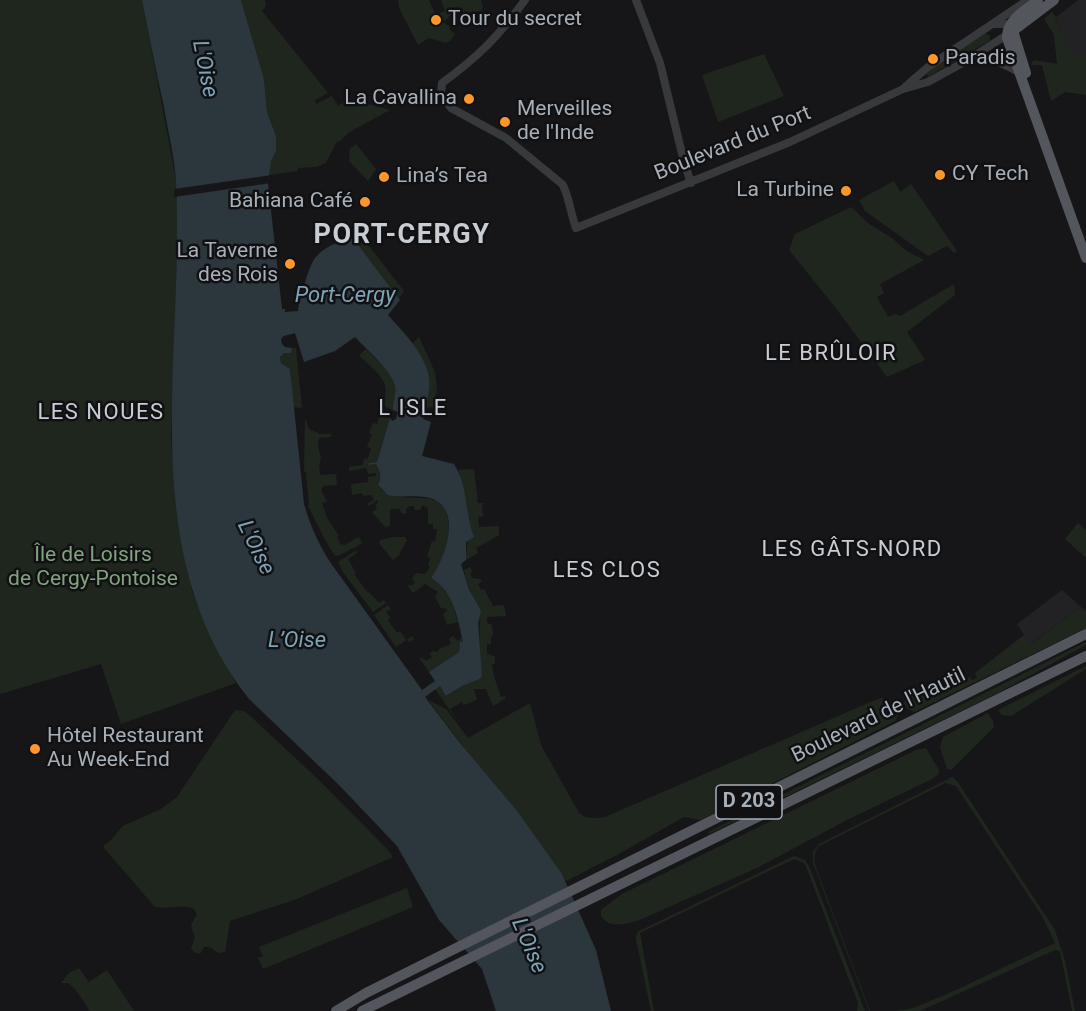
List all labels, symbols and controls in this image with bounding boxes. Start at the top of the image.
place label: Tour du secret [448,7,582,33]
marker: Tour du secret [429,13,443,27]
water label: L'Oise [186,38,222,100]
place label: Paradis [945,46,1015,72]
marker: Paradis [926,52,940,66]
place label: La Cavallina [344,86,457,112]
marker: La Cavallina [462,92,476,106]
place label: Merveilles de l'Inde [517,97,612,147]
street label: Boulevard du Port [651,101,815,187]
marker: Merveilles de l'Inde [498,115,512,129]
place label: CY Tech [952,162,1029,188]
place label: Lina’s Tea [396,164,488,190]
marker: CY Tech [933,168,947,182]
marker: Lina’s Tea [377,170,391,184]
place label: La Turbine [736,178,834,204]
marker: La Turbine [839,184,853,198]
place label: Bahiana Café [229,189,353,215]
marker: Bahiana Café [358,195,372,209]
district label: PORT-CERGY [314,220,490,252]
place label: La Taverne des Rois [176,239,278,289]
marker: La Taverne des Rois [283,257,297,271]
water label: Port-Cergy [295,283,395,309]
district label: LE BRÛLOIR [765,341,897,367]
district label: L ISLE [378,396,448,422]
district label: LES NOUES [37,400,165,426]
water label: L'Oise [231,516,279,580]
district label: LES GÂTS-NORD [761,537,943,563]
park label: Île de Loisirs de Cergy-Pontoise [8,543,178,593]
district label: LES CLOS [553,558,661,584]
water label: L’Oise [268,628,326,654]
street label: Boulevard de l'Hautil [788,663,970,769]
place label: Hôtel Restaurant Au Week-End [47,724,204,774]
marker: Hôtel Restaurant Au Week-End [28,742,42,756]
road number: D 203 [716,785,782,819]
water label: L'Oise [505,914,551,978]

